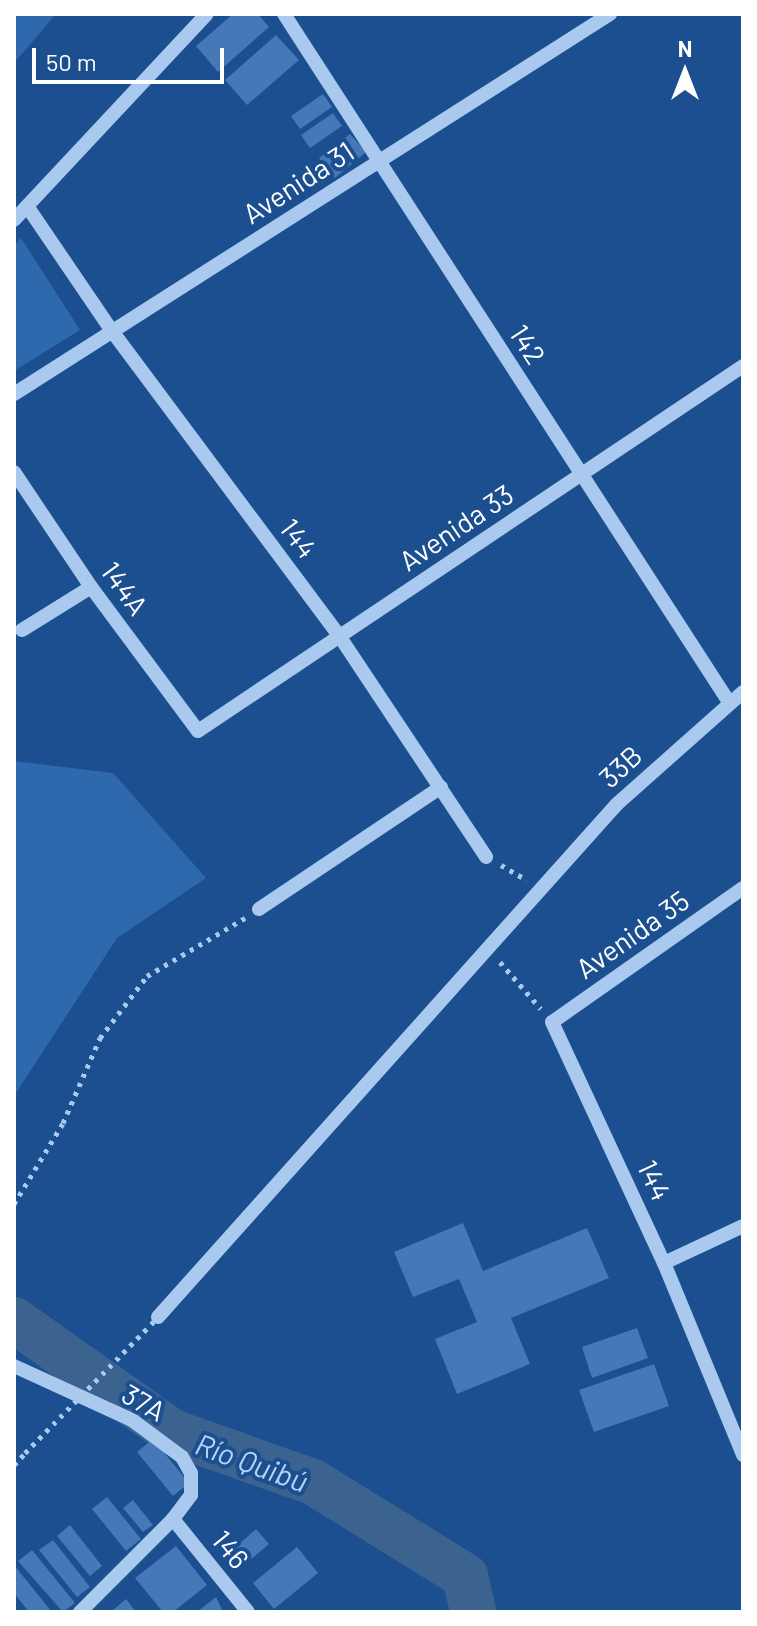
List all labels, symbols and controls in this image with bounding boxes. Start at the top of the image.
scale bar [36,32,228,82]
north arrow [645,32,725,112]
text: N [678,35,692,61]
text: 50 m [46,47,97,76]
street label: Avenida 31 [236,134,360,230]
street label: 142 [503,318,553,370]
street label: Avenida 33 [393,477,519,577]
street label: 144 [273,512,325,564]
street label: 144A [94,555,156,621]
street label: 33B [592,738,648,794]
street label: Avenida 35 [569,883,695,985]
street label: 144 [631,1154,679,1206]
street label: 37A [116,1376,172,1428]
water label: Río Quibú [191,1425,313,1499]
street label: 146 [205,1523,257,1575]

